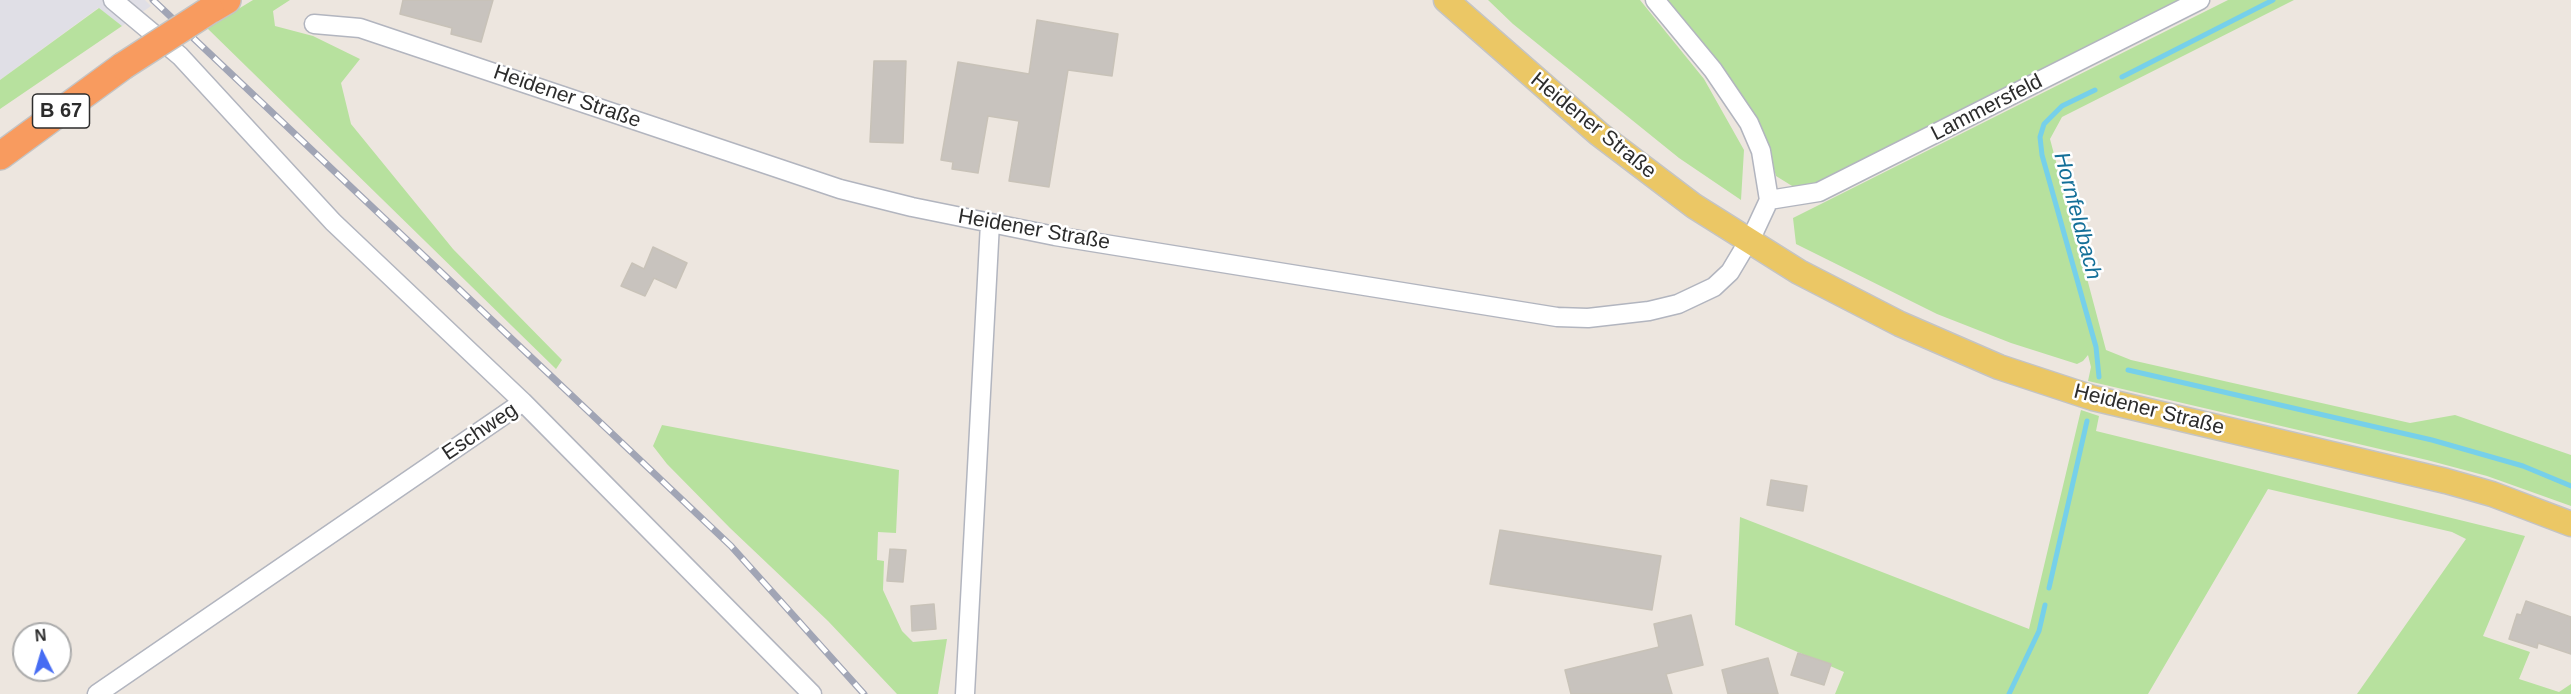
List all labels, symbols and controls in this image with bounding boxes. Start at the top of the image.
street label: Heidener Straße [490,60,644,134]
street label: Heidener Straße [1525,68,1661,184]
street label: Lammersfeld [1927,69,2047,147]
road number: B 67 [32,94,90,128]
water label: Hornfeldbach [2047,149,2107,283]
street label: Heidener Straße [956,204,1112,256]
street label: Heidener Straße [2071,379,2227,441]
street label: Eschweg [438,398,522,466]
north arrow [12,622,72,682]
text: N [34,627,47,645]

